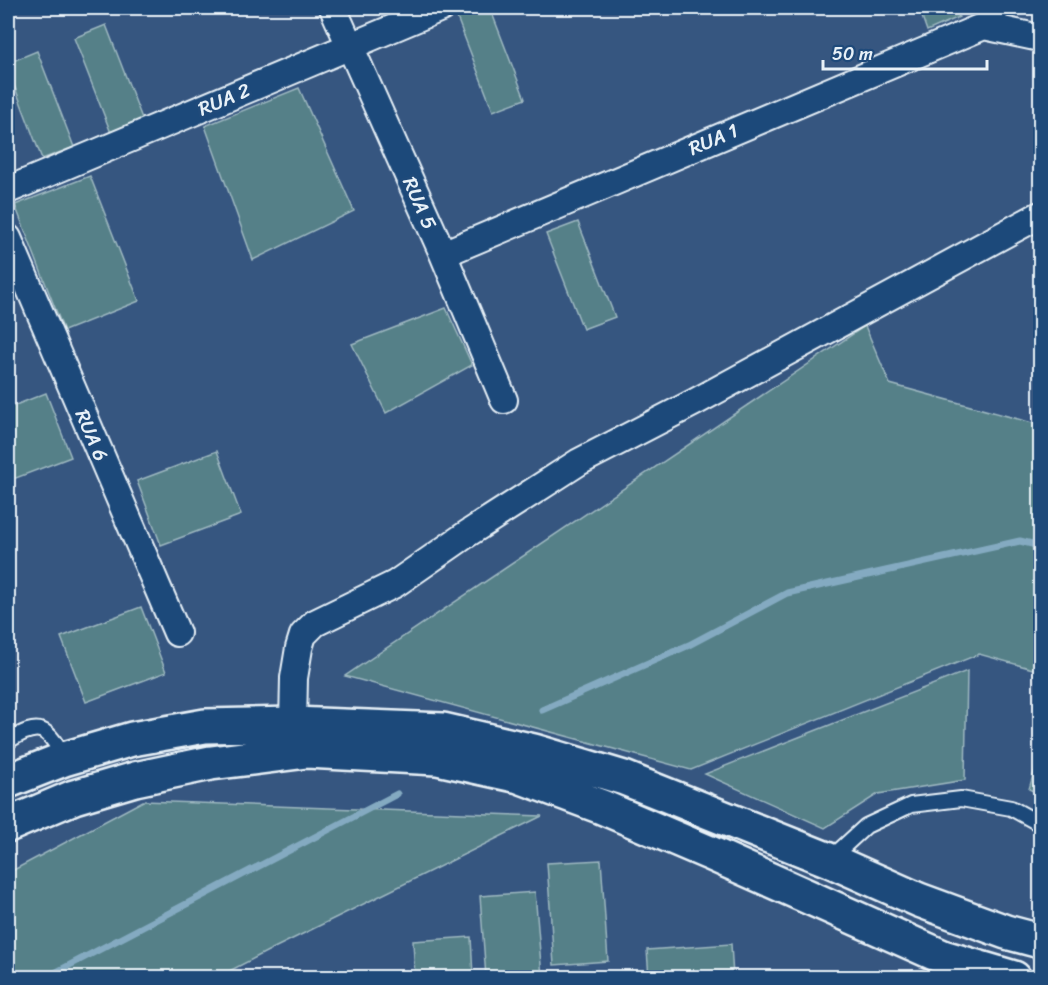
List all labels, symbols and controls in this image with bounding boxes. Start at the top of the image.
scale bar [823,33,986,71]
text: 50 m [832,38,873,70]
street label: RUA 2 [192,73,256,126]
street label: RUA 1 [683,113,744,166]
street label: RUA 5 [392,171,447,235]
street label: RUA 6 [65,404,118,467]

